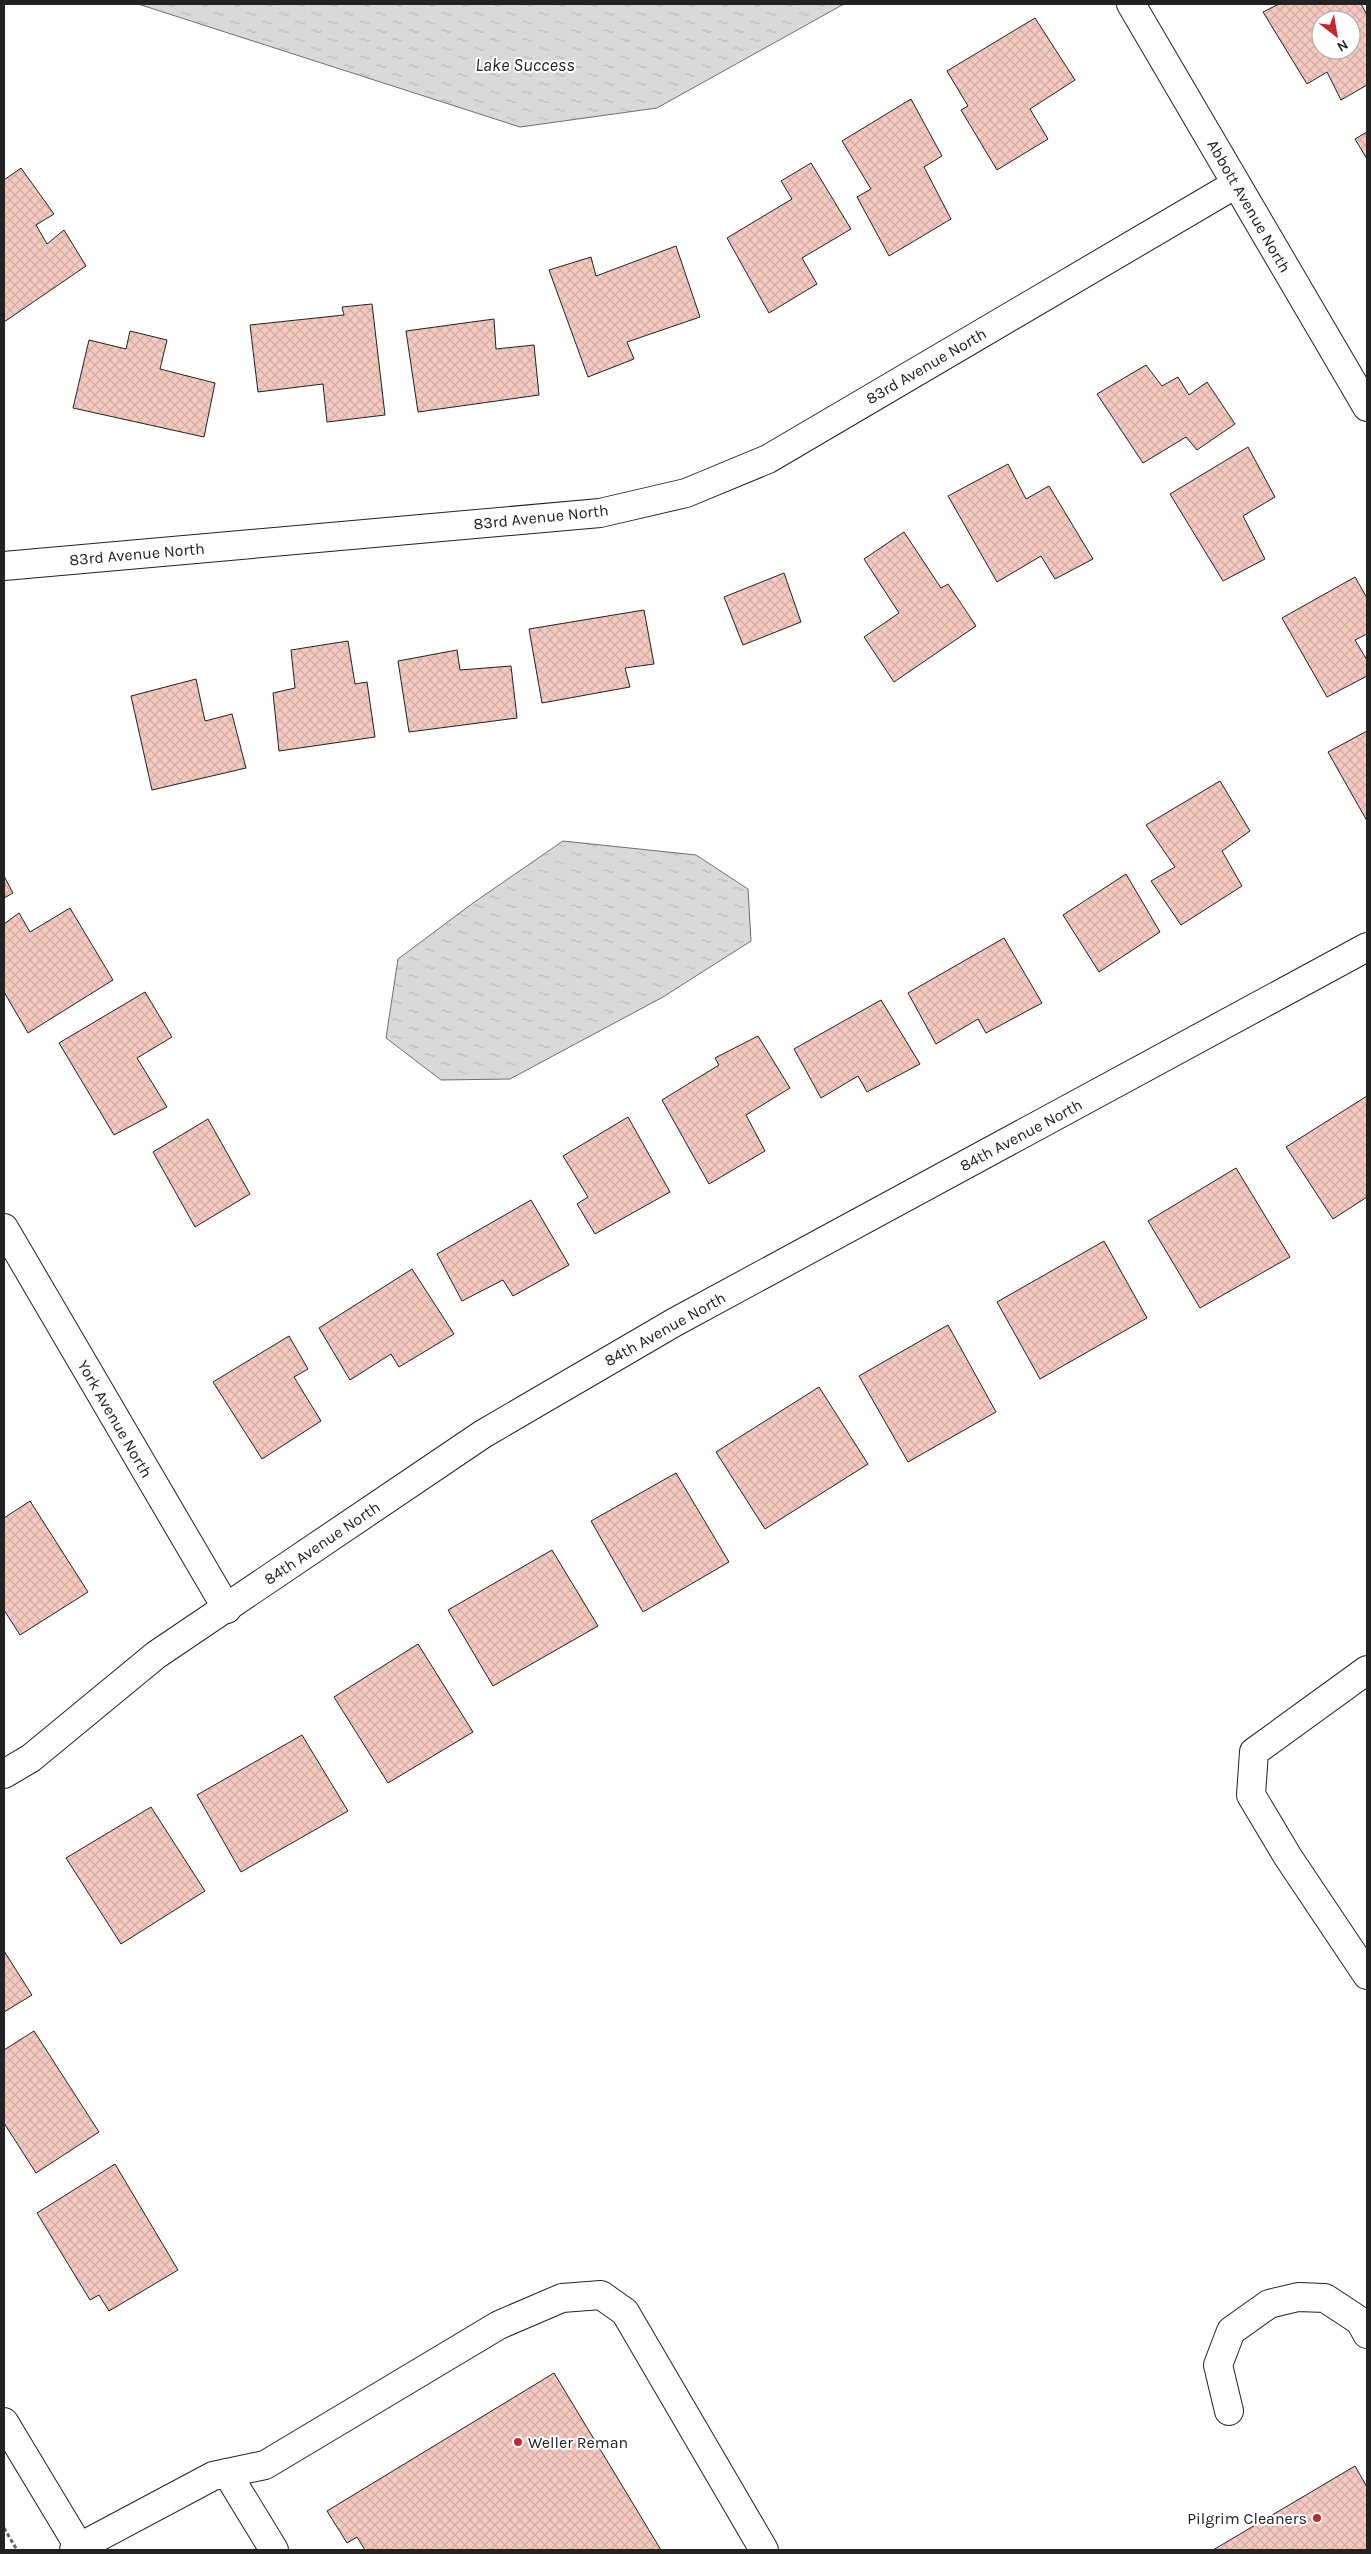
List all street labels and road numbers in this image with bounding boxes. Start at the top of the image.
street label: Abbott Avenue North [1203,136,1295,276]
street label: 83rd Avenue North [862,324,990,408]
street label: 83rd Avenue North [472,500,610,534]
street label: 83rd Avenue North [68,539,206,569]
street label: 84th Avenue North [957,1095,1085,1175]
street label: 84th Avenue North [601,1288,729,1370]
street label: York Avenue North [74,1357,156,1481]
street label: 84th Avenue North [260,1497,384,1589]

